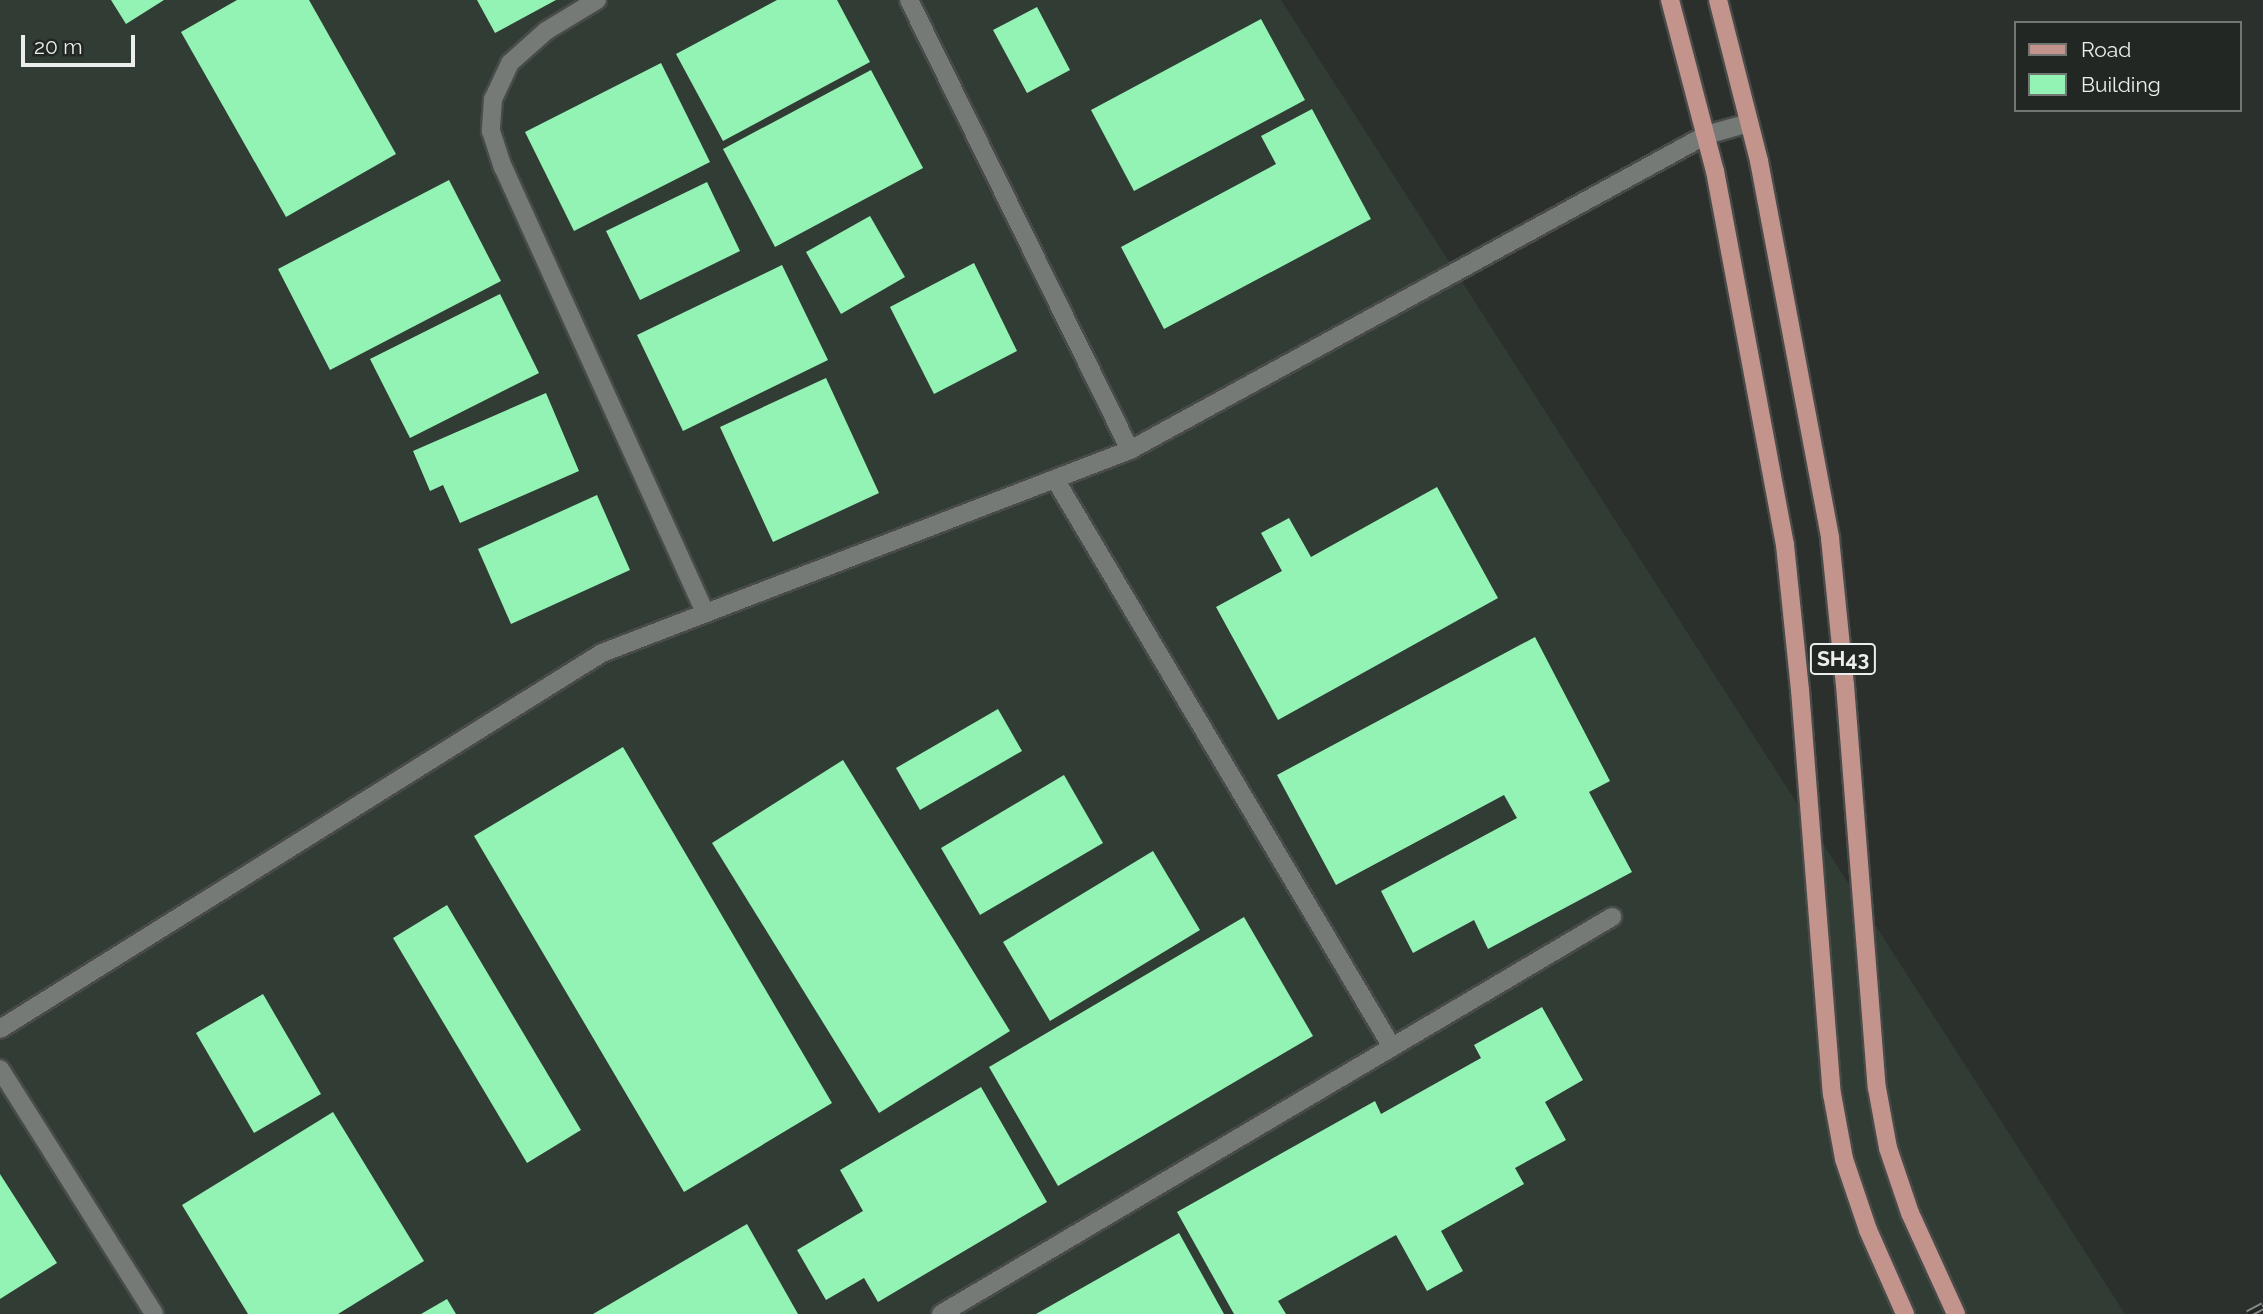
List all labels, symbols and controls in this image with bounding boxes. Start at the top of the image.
scale bar [24,21,138,65]
legend [2014,21,2242,112]
text: 20 m [34,34,82,59]
text: Road [2081,37,2131,62]
text: Building [2081,72,2161,97]
road number: SH43 [1810,642,1876,676]

